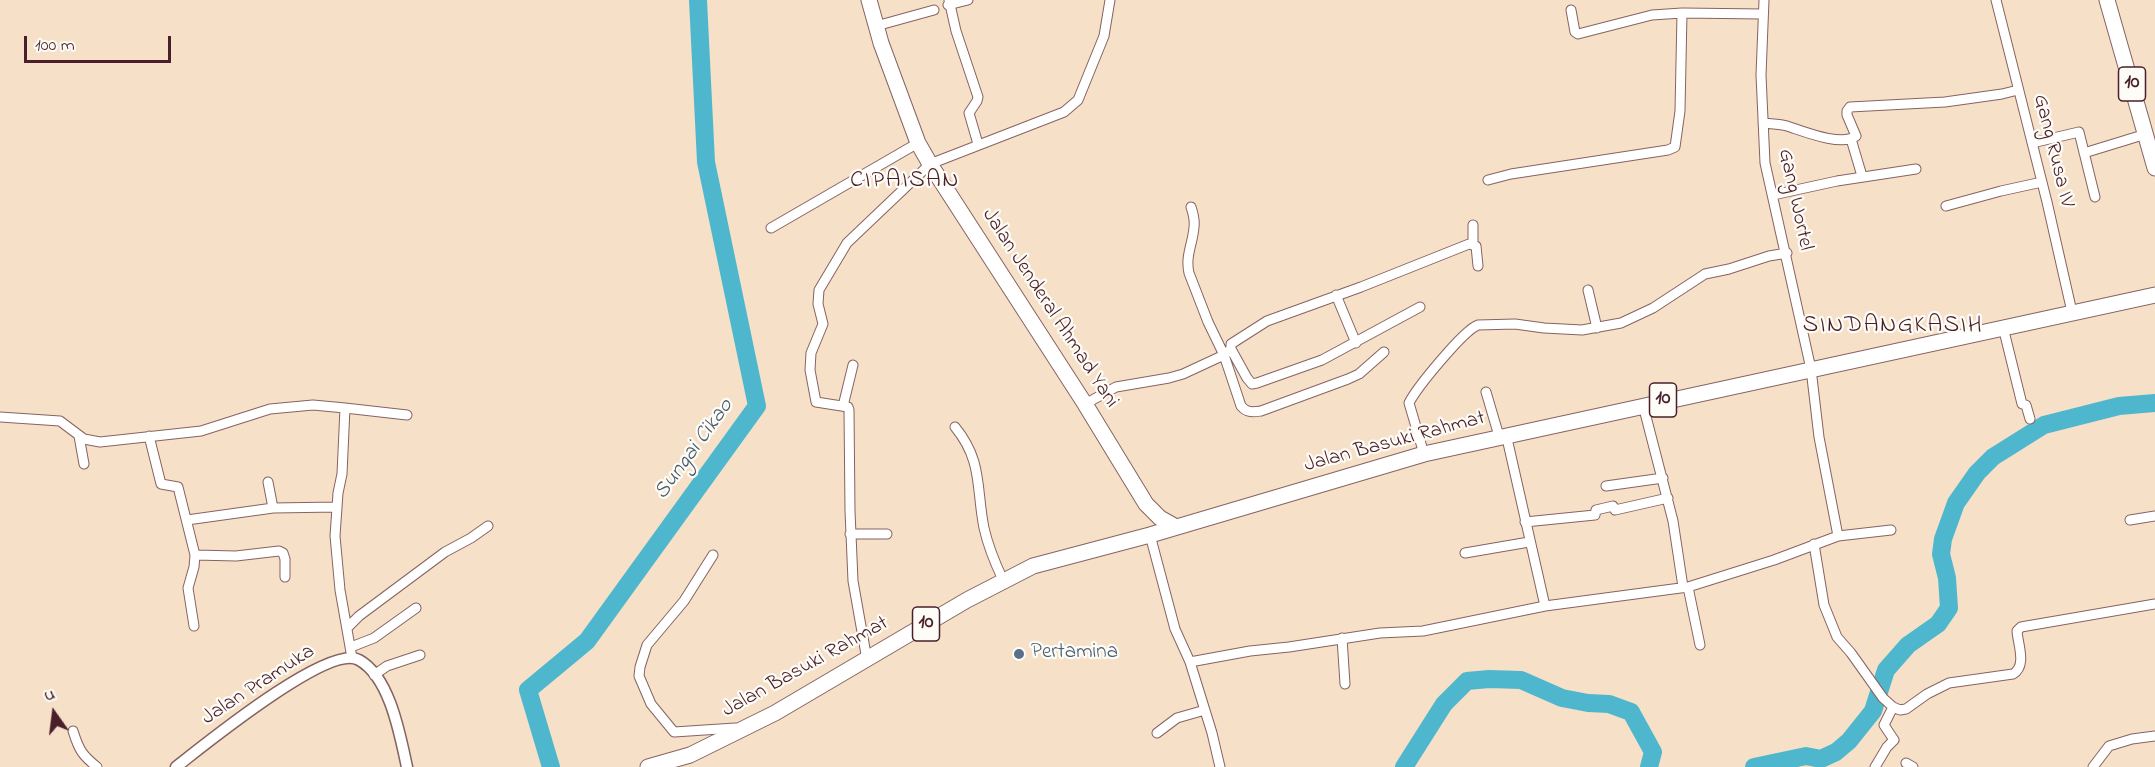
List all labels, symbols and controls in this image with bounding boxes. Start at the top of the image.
scale bar [27,24,174,62]
text: 100 m [35,33,75,59]
road number: 10 [2118,67,2146,101]
street label: Gang Rusa IV [2026,92,2078,210]
street label: Gang Wortel [1771,147,1817,253]
district label: CIPAISAN [850,168,960,196]
street label: Jalan Jenderal Ahmad Yani [975,205,1123,413]
district label: SINDANGKASIH [1803,313,1983,341]
road number: 10 [1650,383,1676,417]
water label: Sungai Cikao [650,395,740,505]
street label: Jalan Basuki Rahmat [1302,407,1488,479]
road number: 10 [912,607,940,641]
street label: Jalan Basuki Rahmat [719,612,893,724]
street label: Jalan Pramuka [198,640,320,732]
place label: Pertamina [1031,641,1118,667]
marker: Pertamina [1012,647,1026,661]
north arrow [24,683,84,743]
text: U [42,683,57,708]

